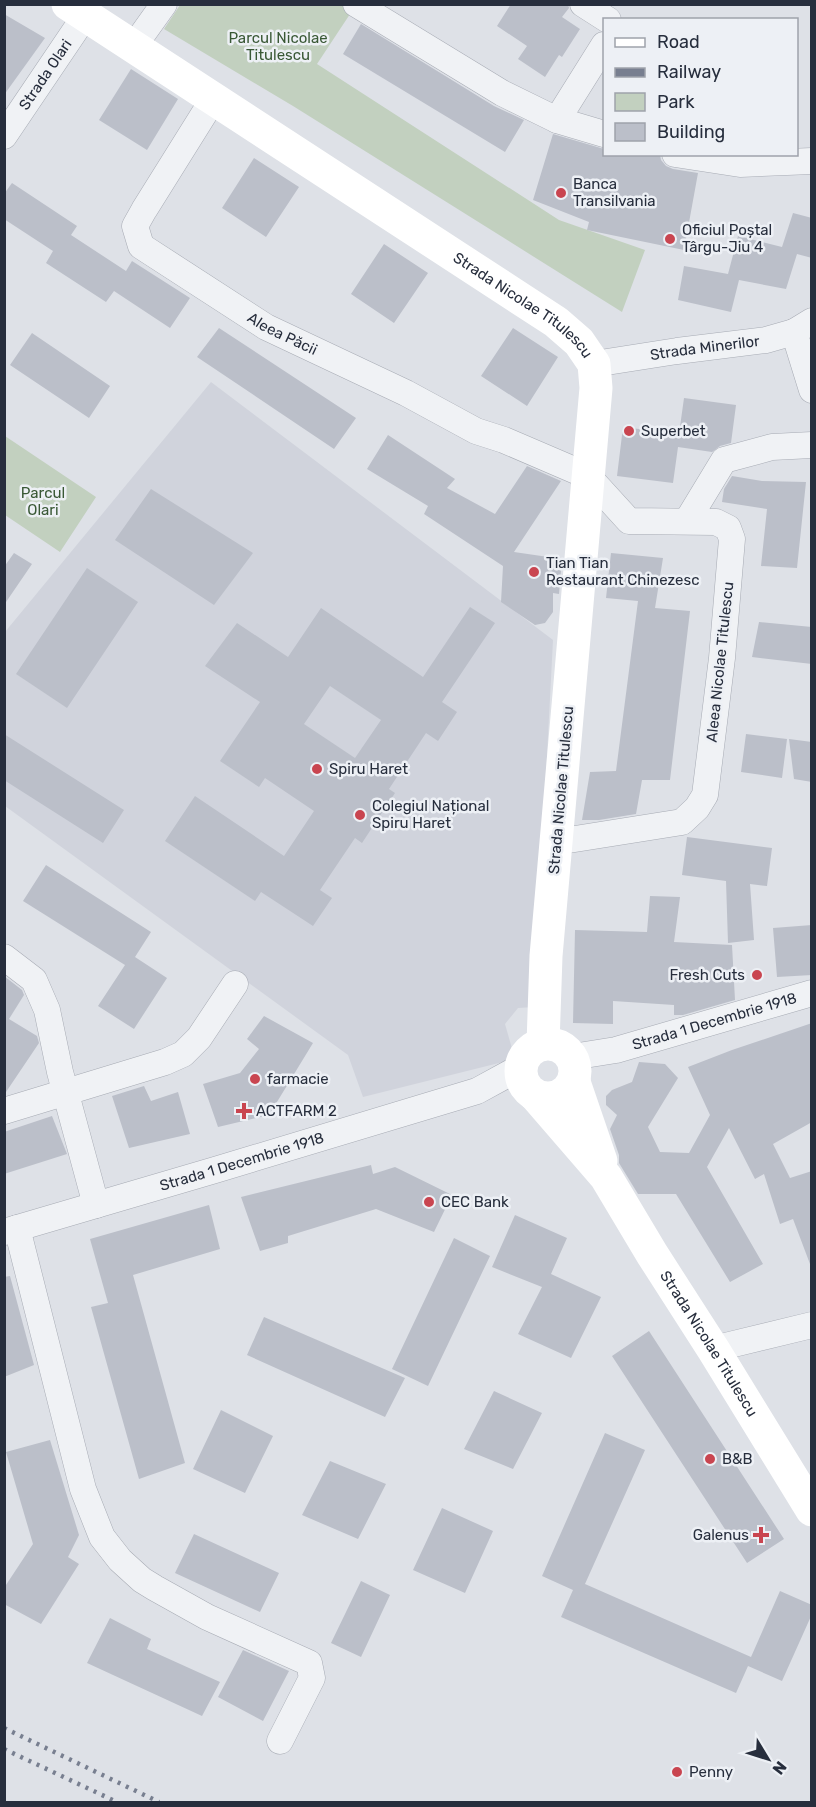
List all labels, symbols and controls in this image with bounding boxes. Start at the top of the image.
legend [603,18,798,156]
park label: Parcul Nicolae Titulescu [228,29,328,64]
text: Road [657,31,700,53]
street label: Strada Olari [15,36,76,113]
text: Railway [657,61,721,83]
text: Park [657,91,695,113]
text: Building [657,121,725,143]
place label: Banca Transilvania [573,175,656,210]
marker: Banca Transilvania [554,186,568,200]
place label: Oficiul Poștal Târgu-Jiu 4 [682,221,772,256]
marker: Oficiul Poștal Târgu-Jiu 4 [663,232,677,246]
street label: Strada Nicolae Titulescu [450,248,596,362]
street label: Aleea Păcii [244,308,320,359]
street label: Strada Minerilor [649,332,761,364]
place label: Superbet [641,422,706,440]
marker: Superbet [622,424,636,438]
park label: Parcul Olari [21,484,65,519]
place label: Tian Tian Restaurant Chinezesc [546,554,699,589]
marker: Tian Tian Restaurant Chinezesc [527,565,541,579]
street label: Aleea Nicolae Titulescu [703,581,737,743]
street label: Strada Nicolae Titulescu [545,705,577,875]
place label: Spiru Haret [329,760,408,778]
marker: Spiru Haret [310,762,324,776]
place label: Colegiul Național Spiru Haret [372,797,489,832]
marker: Colegiul Național Spiru Haret [353,808,367,822]
place label: Fresh Cuts [669,966,745,984]
marker: Fresh Cuts [750,968,764,982]
street label: Strada 1 Decembrie 1918 [630,989,799,1054]
place label: farmacie [267,1070,329,1088]
marker: farmacie [248,1072,262,1086]
place label: ACTFARM 2 [256,1102,337,1120]
marker: ACTFARM 2 [237,1104,251,1118]
street label: Strada 1 Decembrie 1918 [158,1129,326,1195]
place label: CEC Bank [441,1193,509,1211]
marker: CEC Bank [422,1195,436,1209]
street label: Strada Nicolae Titulescu [656,1267,761,1420]
place label: B&B [722,1450,752,1468]
marker: B&B [703,1452,717,1466]
place label: Galenus [693,1526,749,1544]
marker: Galenus [754,1528,768,1542]
north arrow [738,1729,798,1789]
text: N [768,1758,790,1778]
place label: Penny [689,1763,733,1781]
marker: Penny [670,1765,684,1779]

